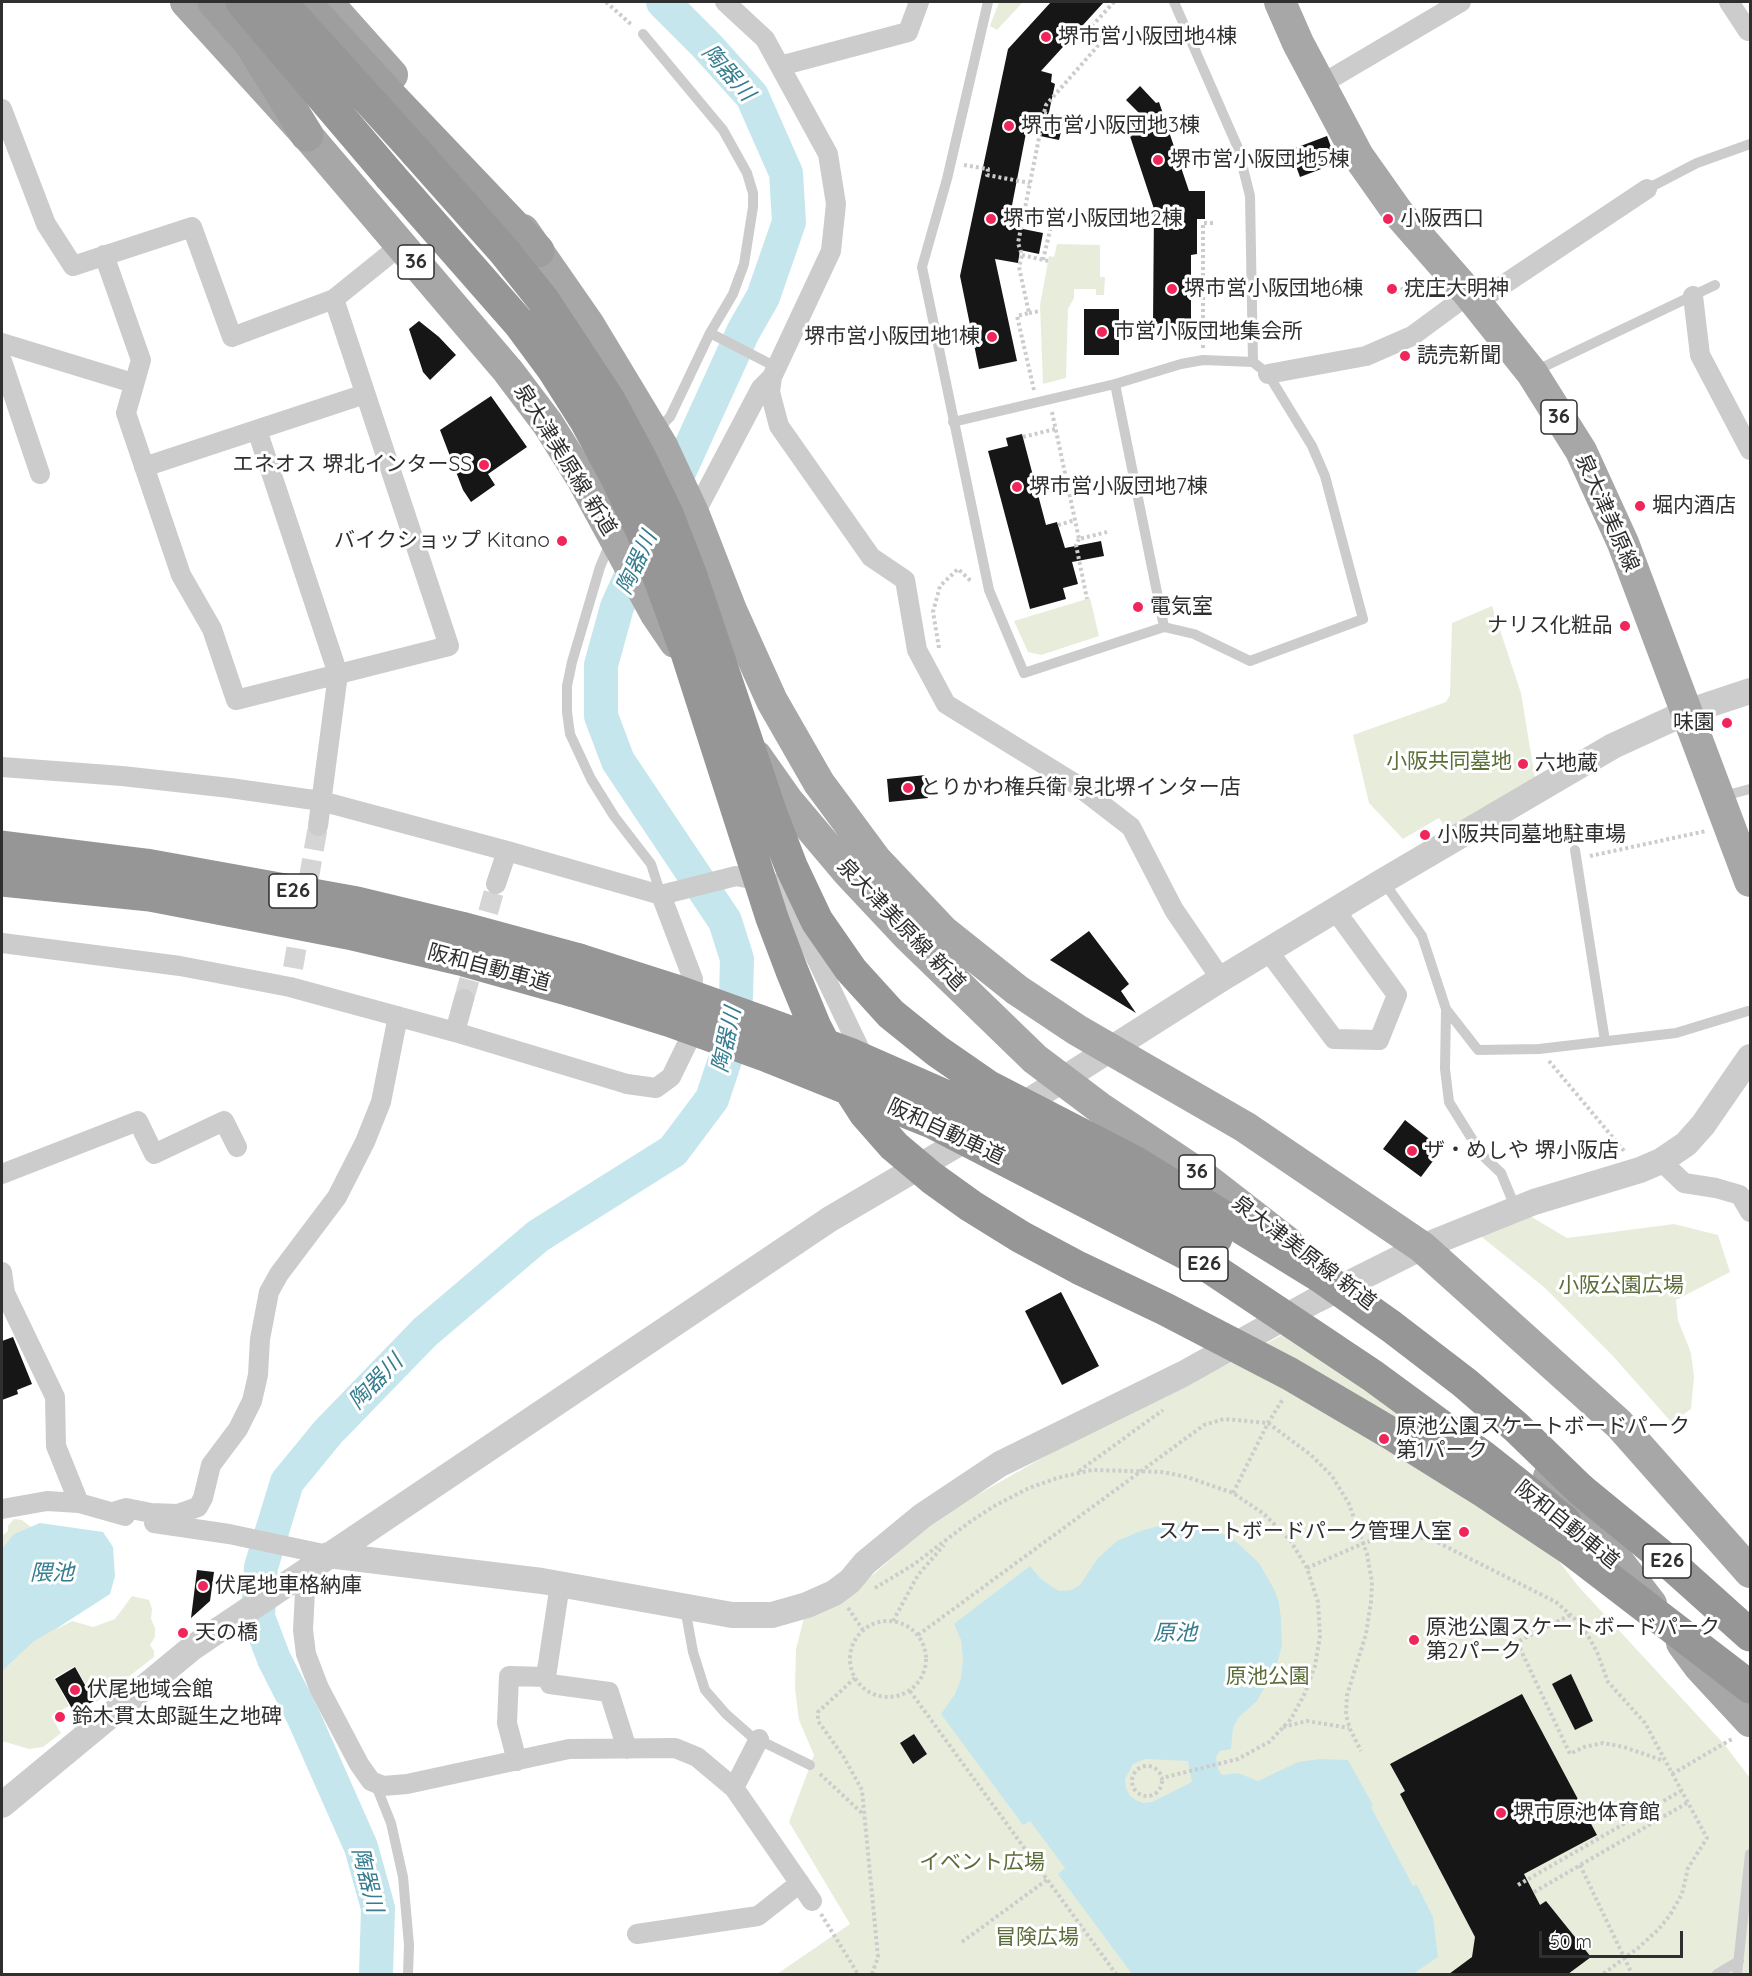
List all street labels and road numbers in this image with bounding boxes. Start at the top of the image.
road number: 36 [398,245,434,279]
street label: 泉大津美原線 新道 [508,380,622,540]
road number: 36 [1541,400,1577,434]
street label: 泉大津美原線 [1570,450,1644,576]
street label: 泉大津美原線 新道 [832,854,970,996]
road number: E26 [269,874,317,908]
street label: 阪和自動車道 [425,940,553,996]
street label: 阪和自動車道 [884,1094,1008,1170]
road number: 36 [1179,1155,1215,1189]
street label: 泉大津美原線 新道 [1227,1191,1381,1315]
road number: E26 [1180,1247,1228,1281]
street label: 阪和自動車道 [1510,1476,1624,1574]
road number: E26 [1643,1544,1691,1578]

